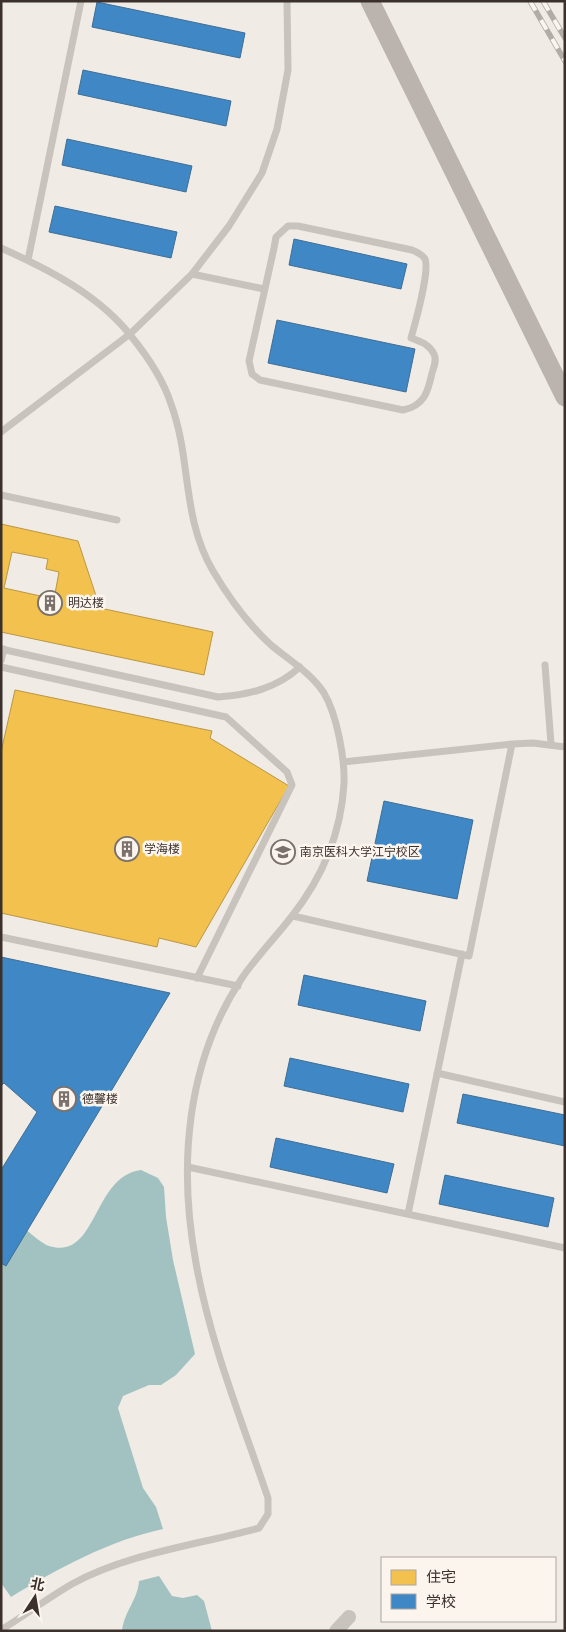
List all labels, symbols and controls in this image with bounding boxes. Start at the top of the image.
building icon: 明达楼 [37,590,63,616]
place label: 明达楼 [68,596,104,610]
building icon: 学海楼 [114,836,140,862]
school or university icon: 南京医科大学江宁校区 [270,839,296,865]
place label: 学海楼 [144,842,180,856]
place label: 南京医科大学江宁校区 [300,845,420,859]
building icon: 德馨楼 [51,1086,77,1112]
place label: 德馨楼 [82,1092,118,1106]
legend [381,1557,556,1622]
text: 住宅 [426,1568,456,1586]
north arrow [10,1572,60,1622]
text: 北 [29,1575,46,1595]
text: 学校 [426,1593,456,1611]

